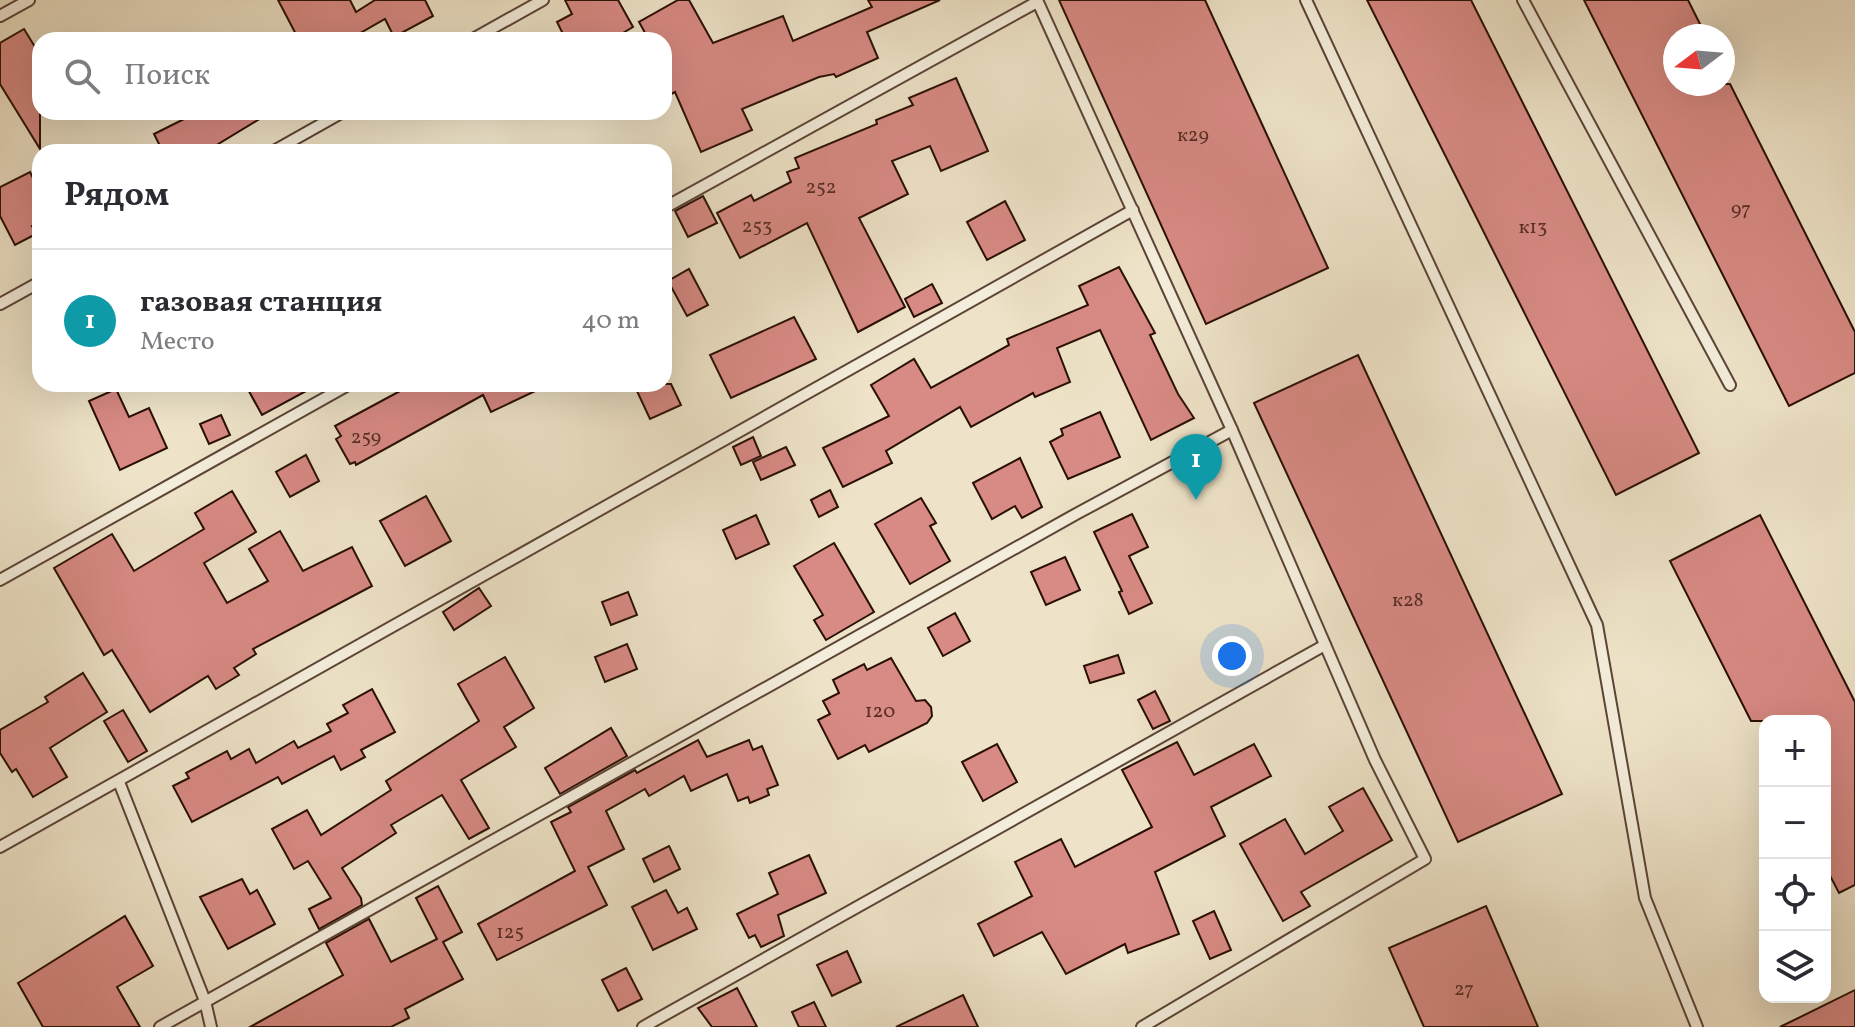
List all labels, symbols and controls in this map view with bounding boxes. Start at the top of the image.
north arrow [1663,24,1735,96]
search box [32,32,672,120]
icon: search [60,54,104,98]
text: Поиск [124,55,210,97]
house number: к29 [1177,122,1209,150]
text: Рядом [64,173,169,220]
house number: 252 [805,174,837,202]
house number: 97 [1731,196,1751,224]
house number: 253 [742,213,772,241]
house number: к13 [1519,214,1547,242]
text: газовая станция [140,282,382,324]
text: 1 [85,303,95,339]
text: 40 m [581,303,640,339]
text: Место [140,324,215,360]
house number: 259 [351,424,381,452]
pin: 1 [1170,434,1222,500]
house number: к28 [1392,587,1424,615]
your location [1212,636,1252,676]
house number: 120 [865,698,895,726]
map controls [1759,715,1831,1003]
button: + [1759,715,1831,787]
button: − [1759,787,1831,859]
button: locate [1759,859,1831,931]
house number: 125 [496,919,524,947]
button: layers [1759,931,1831,1003]
house number: 27 [1454,976,1474,1004]

